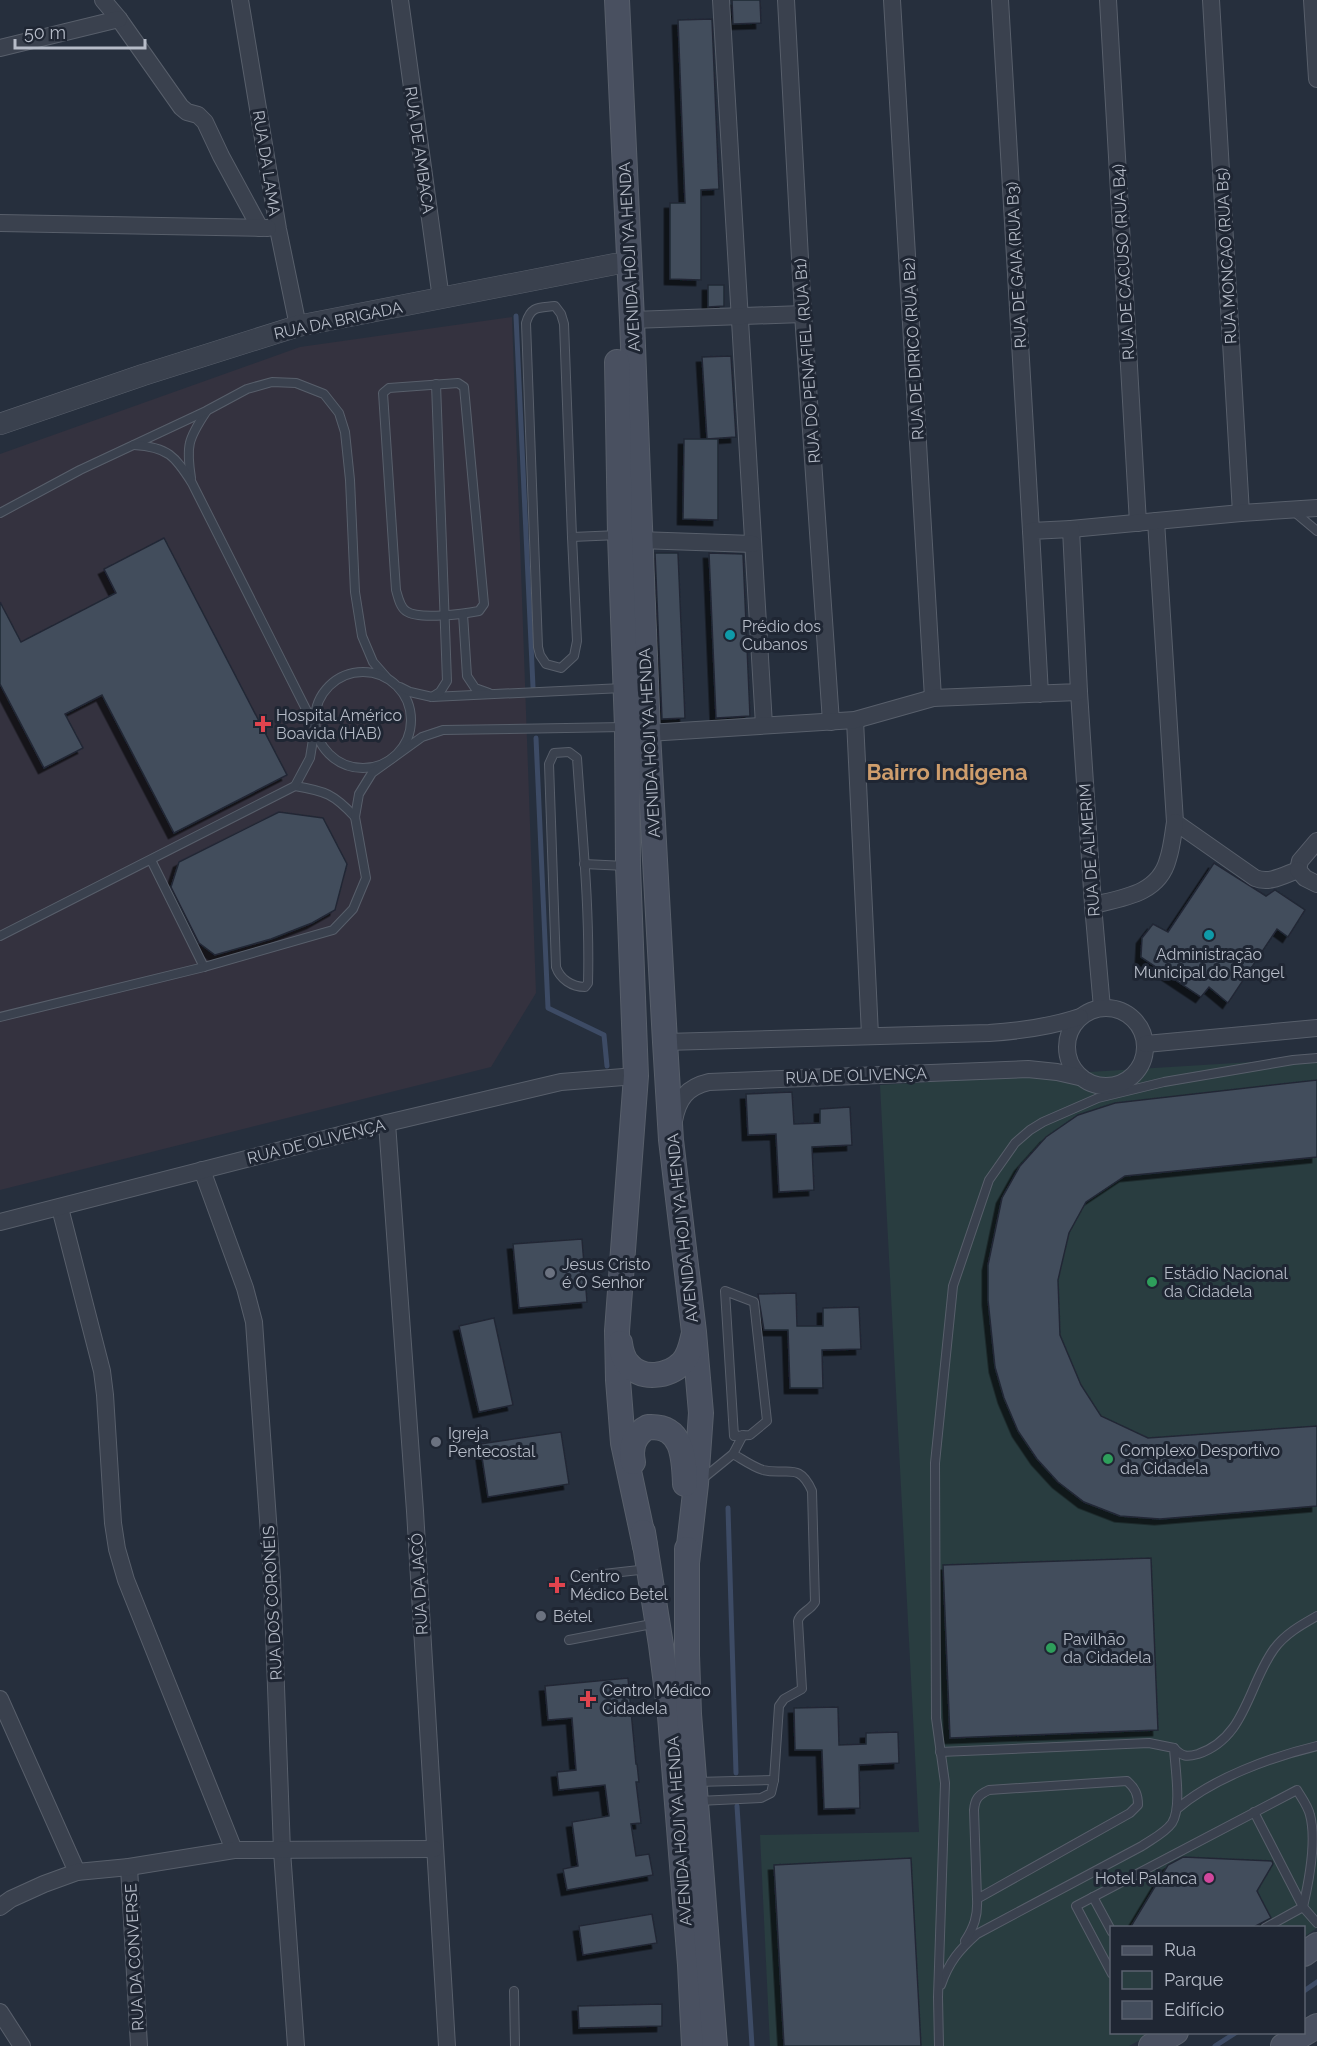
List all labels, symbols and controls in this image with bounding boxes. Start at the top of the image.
scale bar [15,12,146,50]
text: 50 m [24,22,66,43]
street label: RUA DE AMBACA [401,85,438,215]
street label: RUA DA LAMA [249,109,284,218]
street label: AVENIDA HOJI YA HENDA [615,161,644,352]
street label: RUA DE CACUSO (RUA B4) [1109,163,1138,360]
street label: RUA MONCAO (RUA B5) [1212,167,1241,345]
street label: RUA DE GAIA (RUA B3) [1003,181,1030,349]
street label: RUA DE DIRICO (RUA B2) [899,257,928,441]
street label: RUA DO PENAFIEL (RUA B1) [791,258,824,464]
street label: RUA DA BRIGADA [272,298,404,343]
place label: Prédio dos Cubanos [742,617,821,654]
marker: Prédio dos Cubanos [723,628,737,642]
street label: AVENIDA HOJI YA HENDA [635,647,664,838]
place label: Hospital Américo Boavida (HAB) [276,706,402,743]
marker: Hospital Américo Boavida (HAB) [254,715,272,733]
district label: Bairro Indigena [866,759,1028,785]
street label: RUA DE ALMERIM [1075,783,1104,917]
marker: Administração Municipal do Rangel [1202,928,1216,942]
place label: Administração Municipal do Rangel [1134,945,1285,982]
street label: RUA DE OLIVENÇA [785,1064,927,1087]
street label: RUA DE OLIVENÇA [245,1115,387,1168]
street label: AVENIDA HOJI YA HENDA [663,1132,702,1323]
place label: Jesus Cristo é O Senhor [562,1255,651,1292]
place label: Estádio Nacional da Cidadela [1164,1264,1288,1301]
marker: Jesus Cristo é O Senhor [543,1266,557,1280]
marker: Estádio Nacional da Cidadela [1145,1275,1159,1289]
place label: Igreja Pentecostal [448,1424,536,1461]
marker: Igreja Pentecostal [429,1435,443,1449]
place label: Complexo Desportivo da Cidadela [1120,1441,1280,1478]
marker: Complexo Desportivo da Cidadela [1101,1452,1115,1466]
street label: RUA DOS CORONÉIS [258,1525,286,1681]
street label: RUA DA JACÓ [406,1532,432,1636]
place label: Centro Médico Betel [570,1567,669,1604]
marker: Centro Médico Betel [548,1576,566,1594]
place label: Bétel [553,1607,593,1626]
marker: Bétel [534,1609,548,1623]
place label: Pavilhão da Cidadela [1063,1630,1151,1667]
marker: Pavilhão da Cidadela [1044,1641,1058,1655]
place label: Centro Médico Cidadela [602,1681,711,1718]
marker: Centro Médico Cidadela [579,1690,597,1708]
street label: AVENIDA HOJI YA HENDA [663,1735,696,1926]
place label: Hotel Palanca [1095,1869,1197,1888]
marker: Hotel Palanca [1202,1871,1216,1885]
street label: RUA DA CONVERSE [121,1883,148,2031]
legend [1110,1926,1305,2034]
text: Rua [1164,1939,1196,1960]
text: Parque [1164,1969,1224,1990]
text: Edifício [1164,1999,1224,2020]

